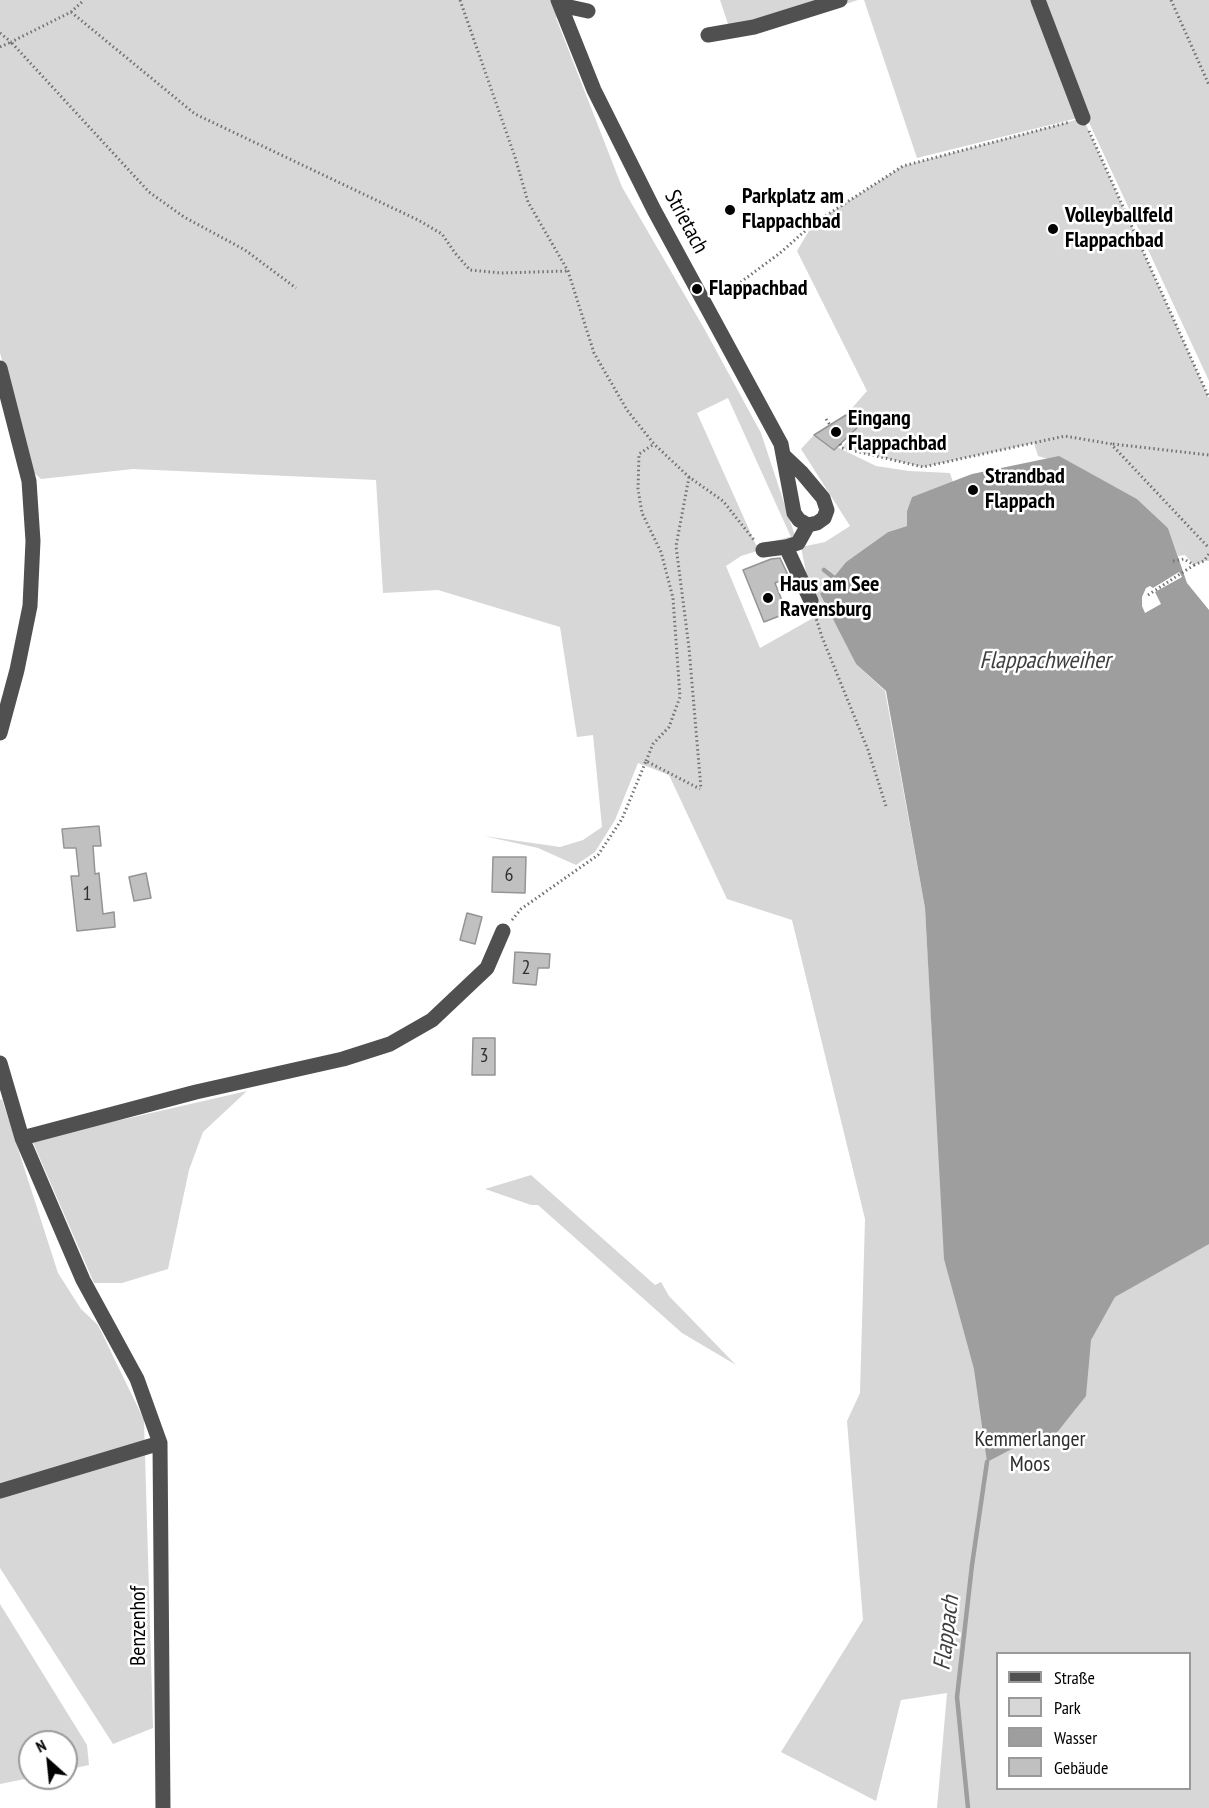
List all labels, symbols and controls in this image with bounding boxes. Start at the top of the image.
place label: Parkplatz am Flappachbad [742,184,844,236]
street label: Strietach [658,186,714,258]
marker: Parkplatz am Flappachbad [723,203,737,217]
place label: Volleyballfeld Flappachbad [1065,203,1173,254]
marker: Volleyballfeld Flappachbad [1046,222,1060,236]
place label: Flappachbad [709,276,808,302]
marker: Flappachbad [690,282,704,296]
place label: Eingang Flappachbad [848,406,947,458]
marker: Eingang Flappachbad [829,425,843,439]
place label: Strandbad Flappach [985,464,1065,516]
marker: Strandbad Flappach [966,483,980,497]
place label: Haus am See Ravensburg [780,572,880,624]
marker: Haus am See Ravensburg [761,591,775,605]
water label: Flappachweiher [980,647,1110,675]
house number: 6 [505,863,513,887]
house number: 1 [83,882,91,906]
house number: 2 [522,956,530,980]
house number: 3 [480,1044,488,1068]
park label: Kemmerlanger Moos [974,1427,1086,1478]
street label: Benzenhof [126,1586,152,1666]
water label: Flappach [928,1594,966,1672]
legend [996,1652,1191,1790]
text: Straße [1054,1666,1095,1689]
text: Park [1054,1696,1081,1719]
text: Wasser [1054,1726,1097,1749]
north arrow [18,1730,78,1790]
text: N [32,1735,49,1757]
text: Gebäude [1054,1756,1108,1779]

